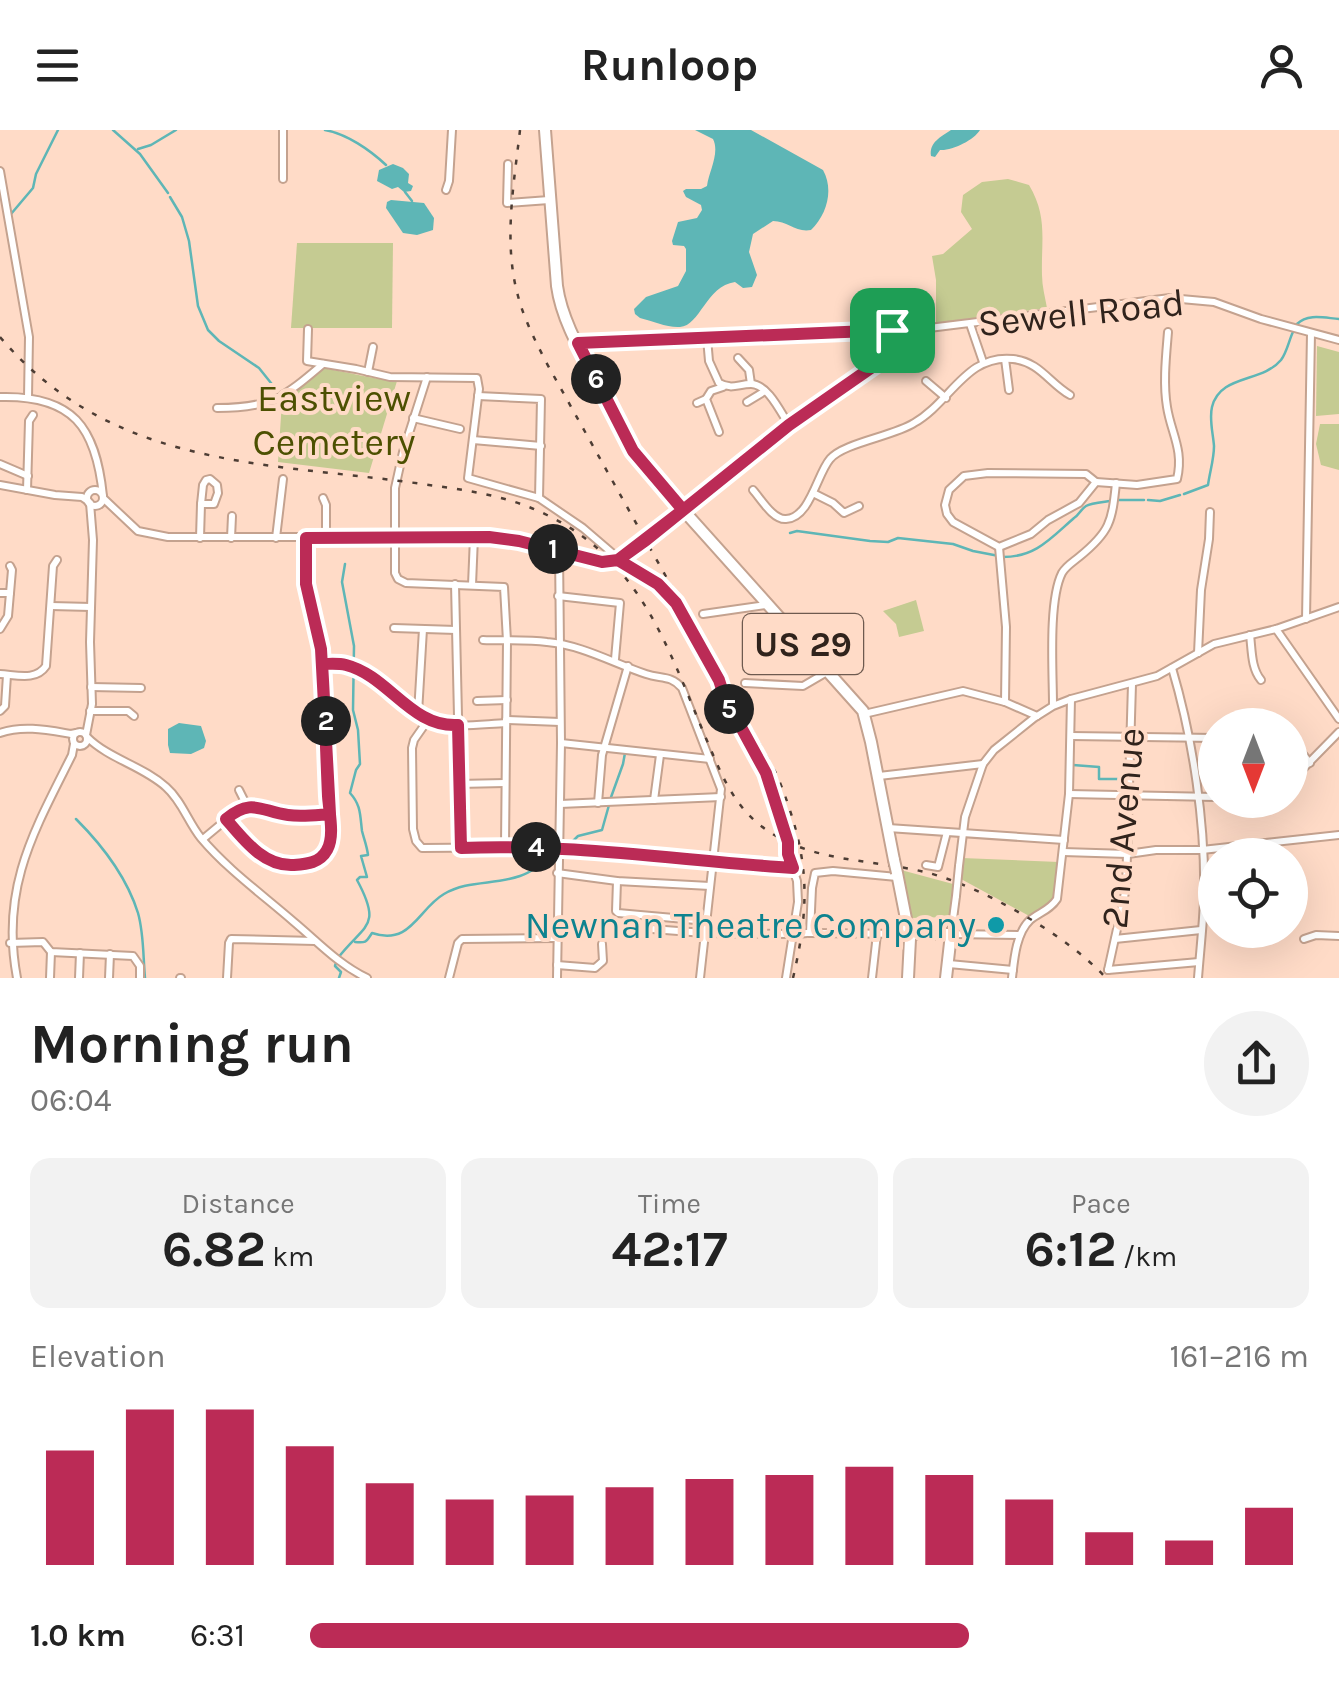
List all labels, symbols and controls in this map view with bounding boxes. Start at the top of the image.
icon: menu [30,38,85,93]
icon: person [1254,38,1309,93]
text: Runloop [581,39,758,91]
street label: Sewell Road [976,280,1186,346]
pin [850,288,935,373]
icon: arrive [865,303,920,358]
pin: 6 [571,354,621,404]
text: 6 [588,362,605,395]
park label: Eastview Cemetery [252,376,416,465]
pin: 1 [528,524,578,574]
text: 1 [548,532,558,565]
road number: US 29 [743,614,863,674]
pin: 5 [704,684,754,734]
text: 5 [721,692,737,725]
pin: 2 [301,696,351,746]
text: 2 [318,704,334,737]
north arrow [1198,708,1308,818]
map controls [1198,708,1308,948]
street label: 2nd Avenue [1092,726,1154,930]
pin: 4 [511,822,561,872]
text: 4 [528,830,544,863]
button: locate [1198,838,1308,948]
place label: Newnan Theatre Company [525,903,976,948]
marker: Newnan Theatre Company [985,914,1007,936]
button: share [1204,1011,1309,1116]
text: Morning run [30,1012,354,1076]
text: 06:04 [30,1082,112,1119]
text: Distance [182,1187,295,1220]
text: Time [638,1187,701,1220]
text: Pace [1071,1187,1131,1220]
text: 6.82 [162,1220,266,1279]
text: 42:17 [611,1220,728,1279]
text: 6:12 [1025,1220,1116,1279]
text: km [266,1240,314,1273]
text: /km [1116,1240,1177,1273]
text: Elevation [30,1338,165,1375]
text: 161–216 m [1169,1338,1309,1375]
text: 1.0 km [30,1617,126,1654]
text: 6:31 [190,1617,245,1654]

